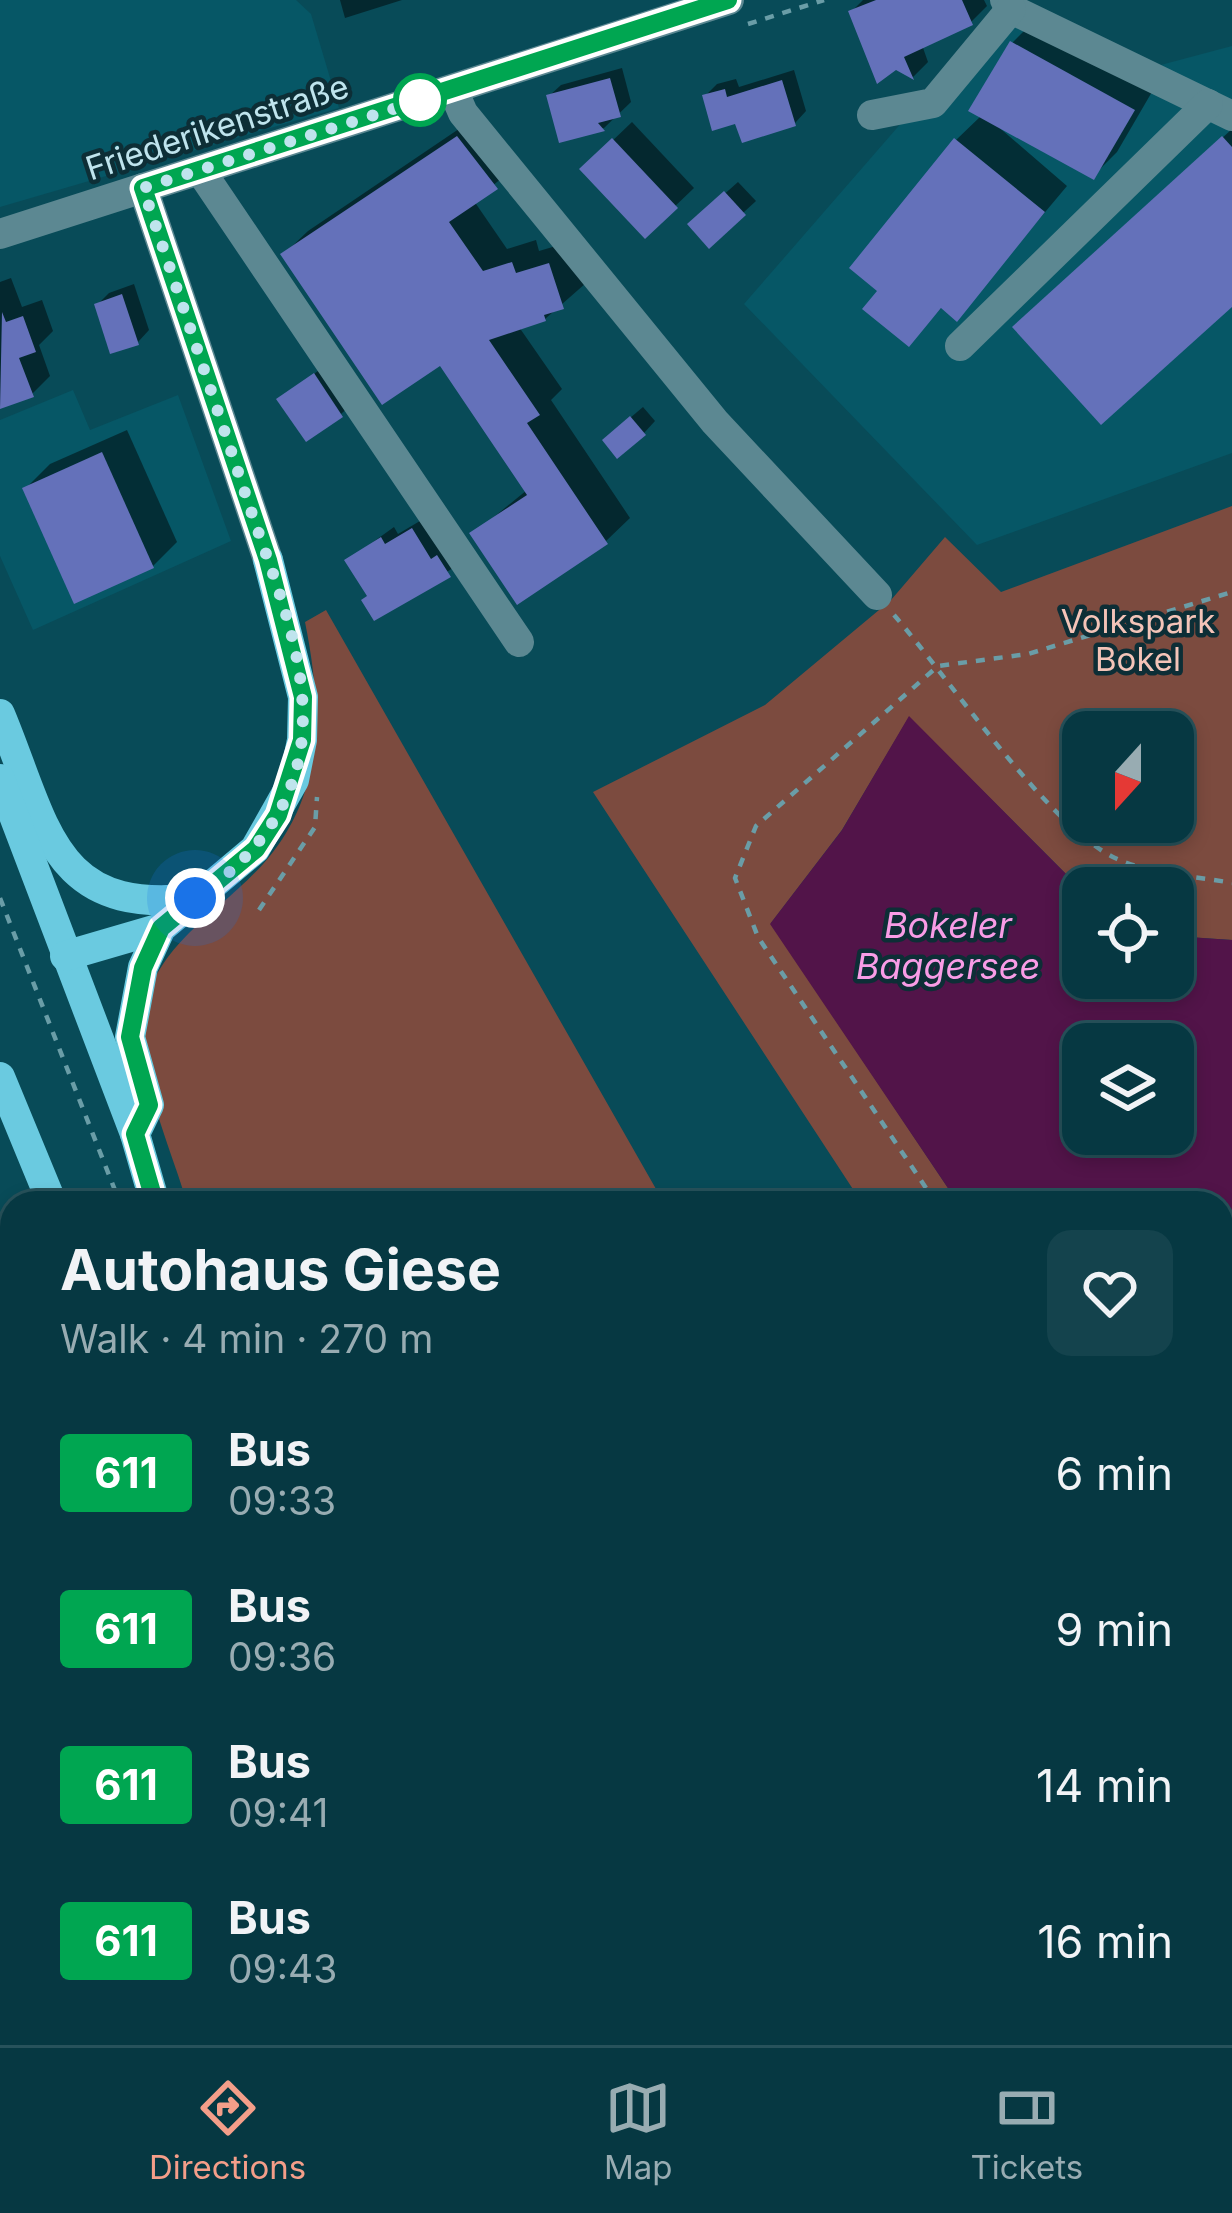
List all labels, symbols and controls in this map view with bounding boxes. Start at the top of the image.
street label: Friederikenstraße [81,66,353,188]
unlabelled marker [395,75,445,125]
park label: Volkspark Bokel [1061,601,1215,679]
north arrow [1062,711,1194,843]
map controls [1062,711,1194,1155]
button: locate [1062,867,1194,999]
your location [165,868,225,928]
water label: Bokeler Baggersee [856,903,1040,988]
button: layers [1062,1023,1194,1155]
button: heart [1047,1230,1173,1356]
text: Autohaus Giese [60,1235,501,1304]
text: Walk · 4 min · 270 m [60,1315,433,1362]
text: Bus [228,1422,311,1477]
text: 6 min [1056,1446,1173,1501]
text: 611 [94,1447,158,1498]
text: 09:33 [228,1477,336,1524]
text: Bus [228,1578,311,1633]
text: 9 min [1056,1602,1173,1657]
text: 611 [94,1603,158,1654]
text: 09:36 [228,1633,336,1680]
text: Bus [228,1734,311,1789]
text: 14 min [1036,1758,1173,1813]
text: 611 [94,1759,158,1810]
text: 09:41 [228,1789,328,1836]
text: Bus [228,1890,311,1945]
text: 16 min [1037,1914,1173,1969]
text: 611 [94,1915,158,1966]
text: 09:43 [228,1945,337,1992]
tab: Directions [149,2075,306,2187]
tab: Map [604,2075,673,2187]
tab: Tickets [970,2075,1083,2187]

